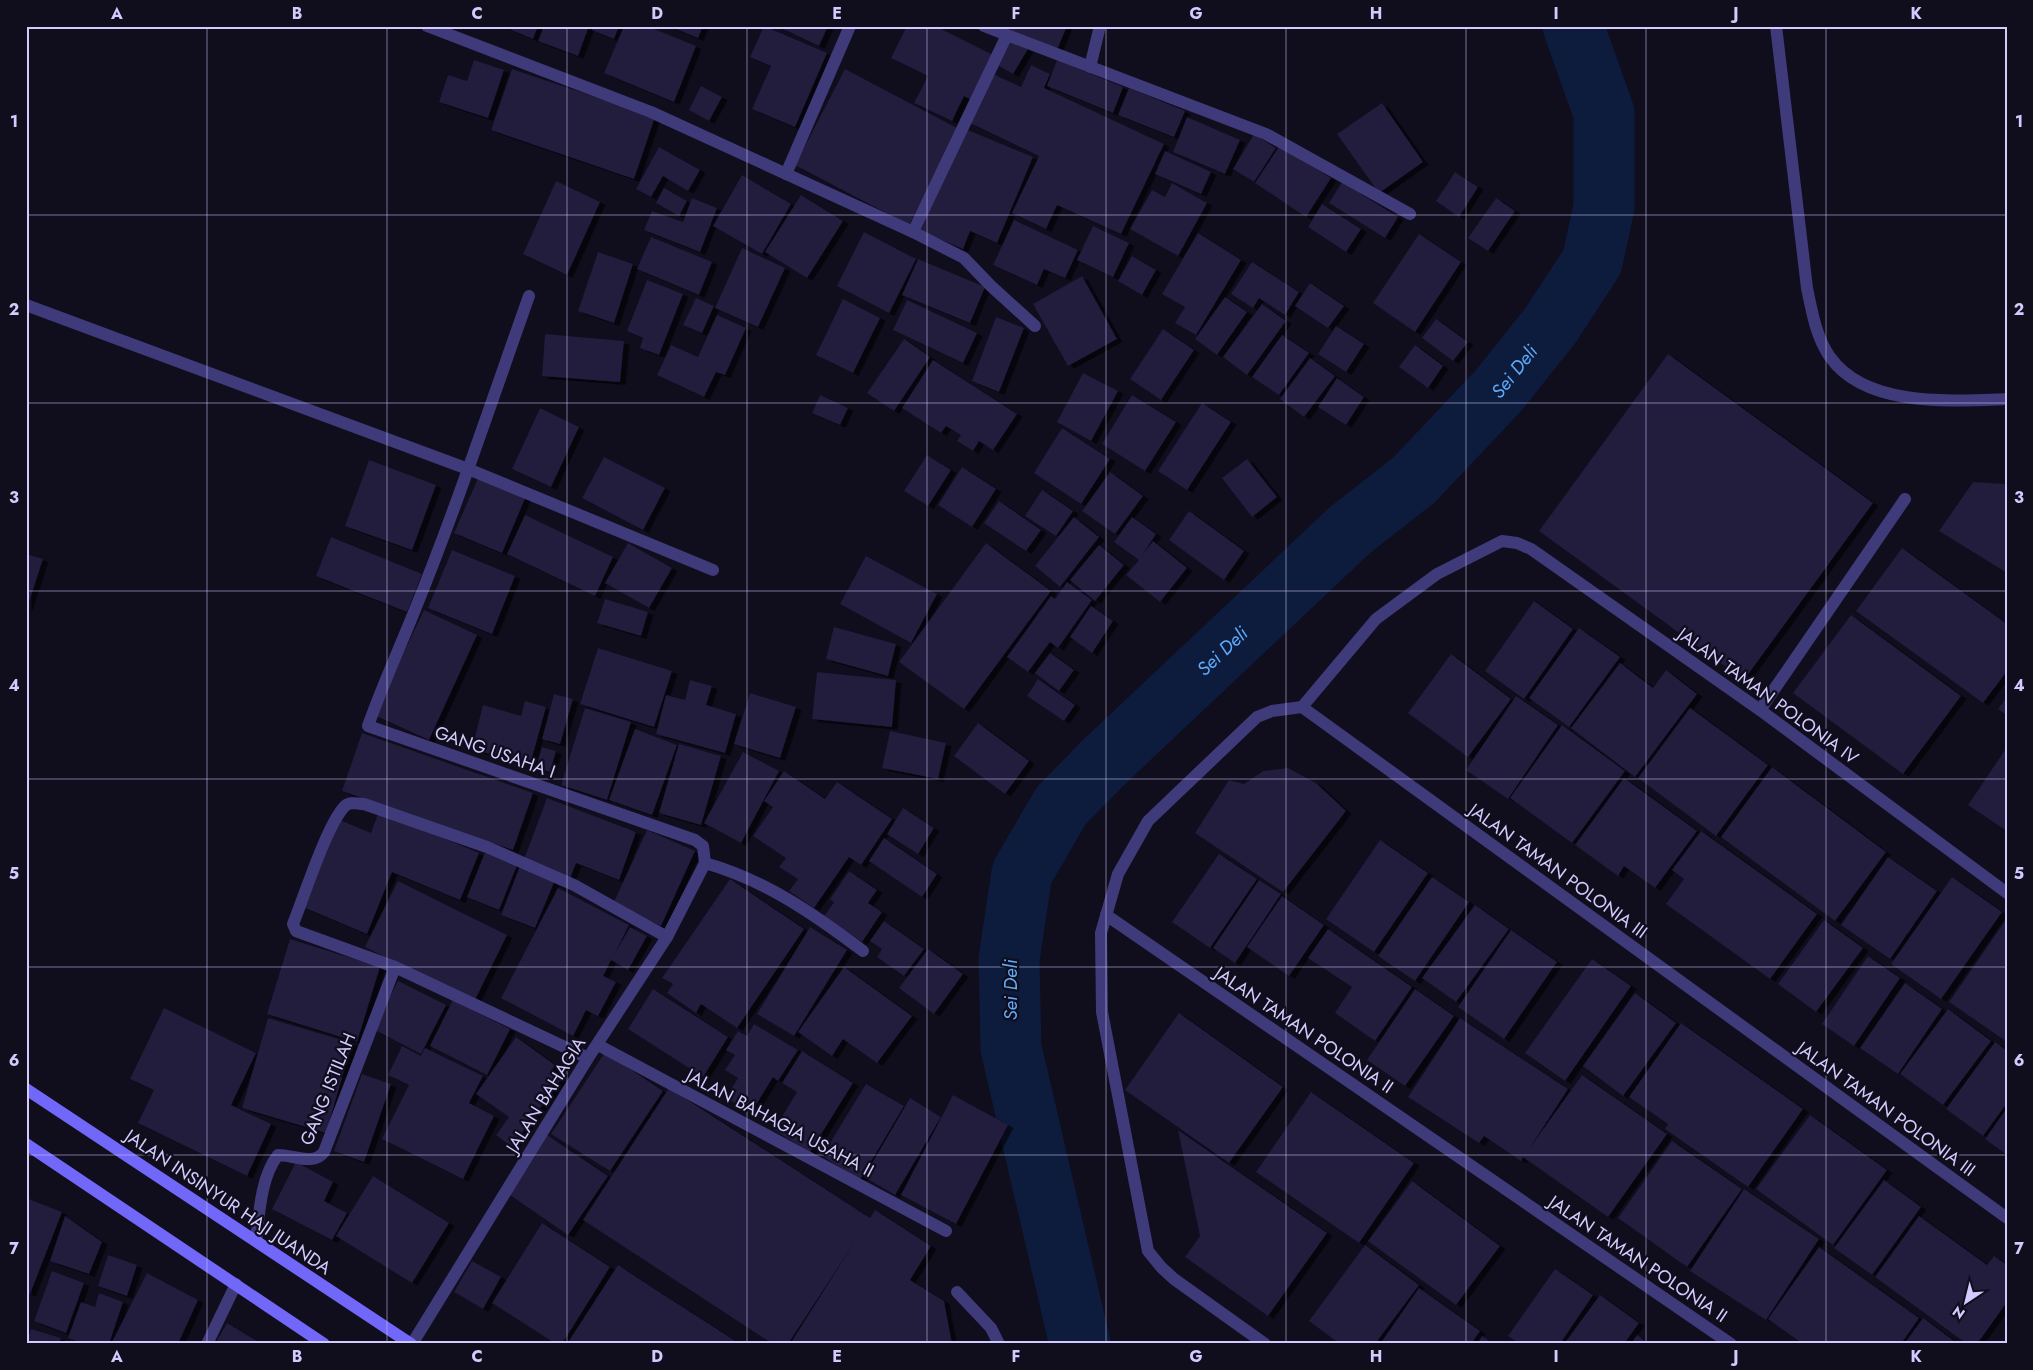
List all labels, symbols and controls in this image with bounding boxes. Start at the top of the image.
text: A [110,2,123,25]
text: B [292,2,302,25]
text: C [471,2,483,25]
text: D [651,2,663,25]
text: E [832,2,842,25]
text: F [1012,2,1020,25]
text: G [1189,2,1203,25]
text: H [1370,2,1382,25]
text: I [1553,2,1559,25]
text: J [1730,2,1739,25]
text: K [1910,2,1922,25]
text: 1 [10,110,18,133]
text: 1 [2015,110,2023,133]
text: 2 [9,298,19,321]
text: 2 [2014,298,2024,321]
water label: Sei Deli [1485,338,1545,405]
text: 3 [9,486,19,509]
text: 3 [2014,486,2024,509]
water label: Sei Deli [1191,620,1255,682]
street label: JALAN TAMAN POLONIA IV [1671,620,1864,771]
text: 4 [8,674,20,697]
text: 4 [2013,674,2025,697]
street label: GANG USAHA I [431,719,559,785]
street label: JALAN TAMAN POLONIA III [1462,796,1653,945]
text: 5 [9,862,19,885]
text: 5 [2014,862,2024,885]
water label: Sei Deli [997,958,1024,1021]
street label: JALAN TAMAN POLONIA II [1208,959,1399,1100]
street label: GANG ISTILAH [294,1029,362,1149]
street label: JALAN BAHAGIA [499,1032,592,1160]
street label: JALAN TAMAN POLONIA III [1790,1034,1981,1183]
text: 6 [9,1049,19,1072]
text: 6 [2014,1049,2024,1072]
street label: JALAN BAHAGIA USAHA II [680,1061,879,1184]
street label: JALAN INSINYUR HAJI JUANDA [118,1122,336,1281]
street label: JALAN TAMAN POLONIA II [1542,1188,1733,1329]
text: 7 [9,1237,19,1260]
text: 7 [2014,1237,2024,1260]
north arrow [1940,1278,1990,1328]
text: N [1948,1301,1969,1324]
text: A [110,1345,123,1368]
text: B [292,1345,302,1368]
text: C [471,1345,483,1368]
text: D [651,1345,663,1368]
text: E [832,1345,842,1368]
text: F [1012,1345,1020,1368]
text: G [1189,1345,1203,1368]
text: H [1370,1345,1382,1368]
text: I [1553,1345,1559,1368]
text: J [1730,1345,1739,1368]
text: K [1910,1345,1922,1368]

